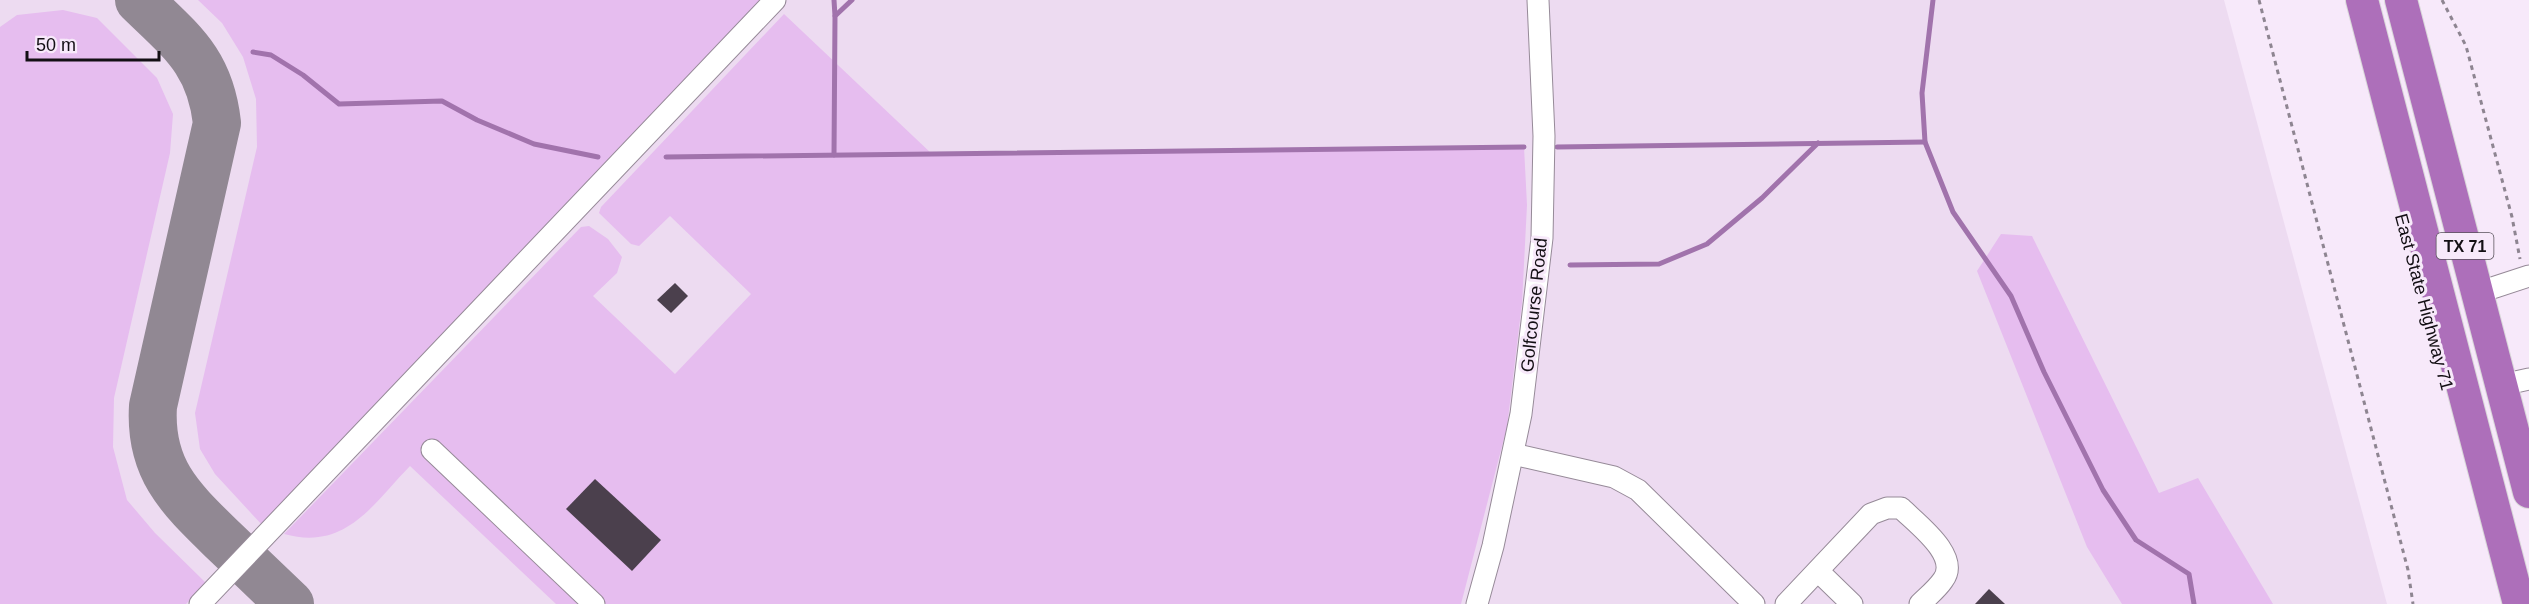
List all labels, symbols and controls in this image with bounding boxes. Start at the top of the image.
scale bar [27,24,159,62]
text: 50 m [36,35,76,55]
street label: East State Highway 71 [2391,211,2457,393]
road number: TX 71 [2436,233,2494,259]
street label: Golfcourse Road [1517,237,1551,373]

